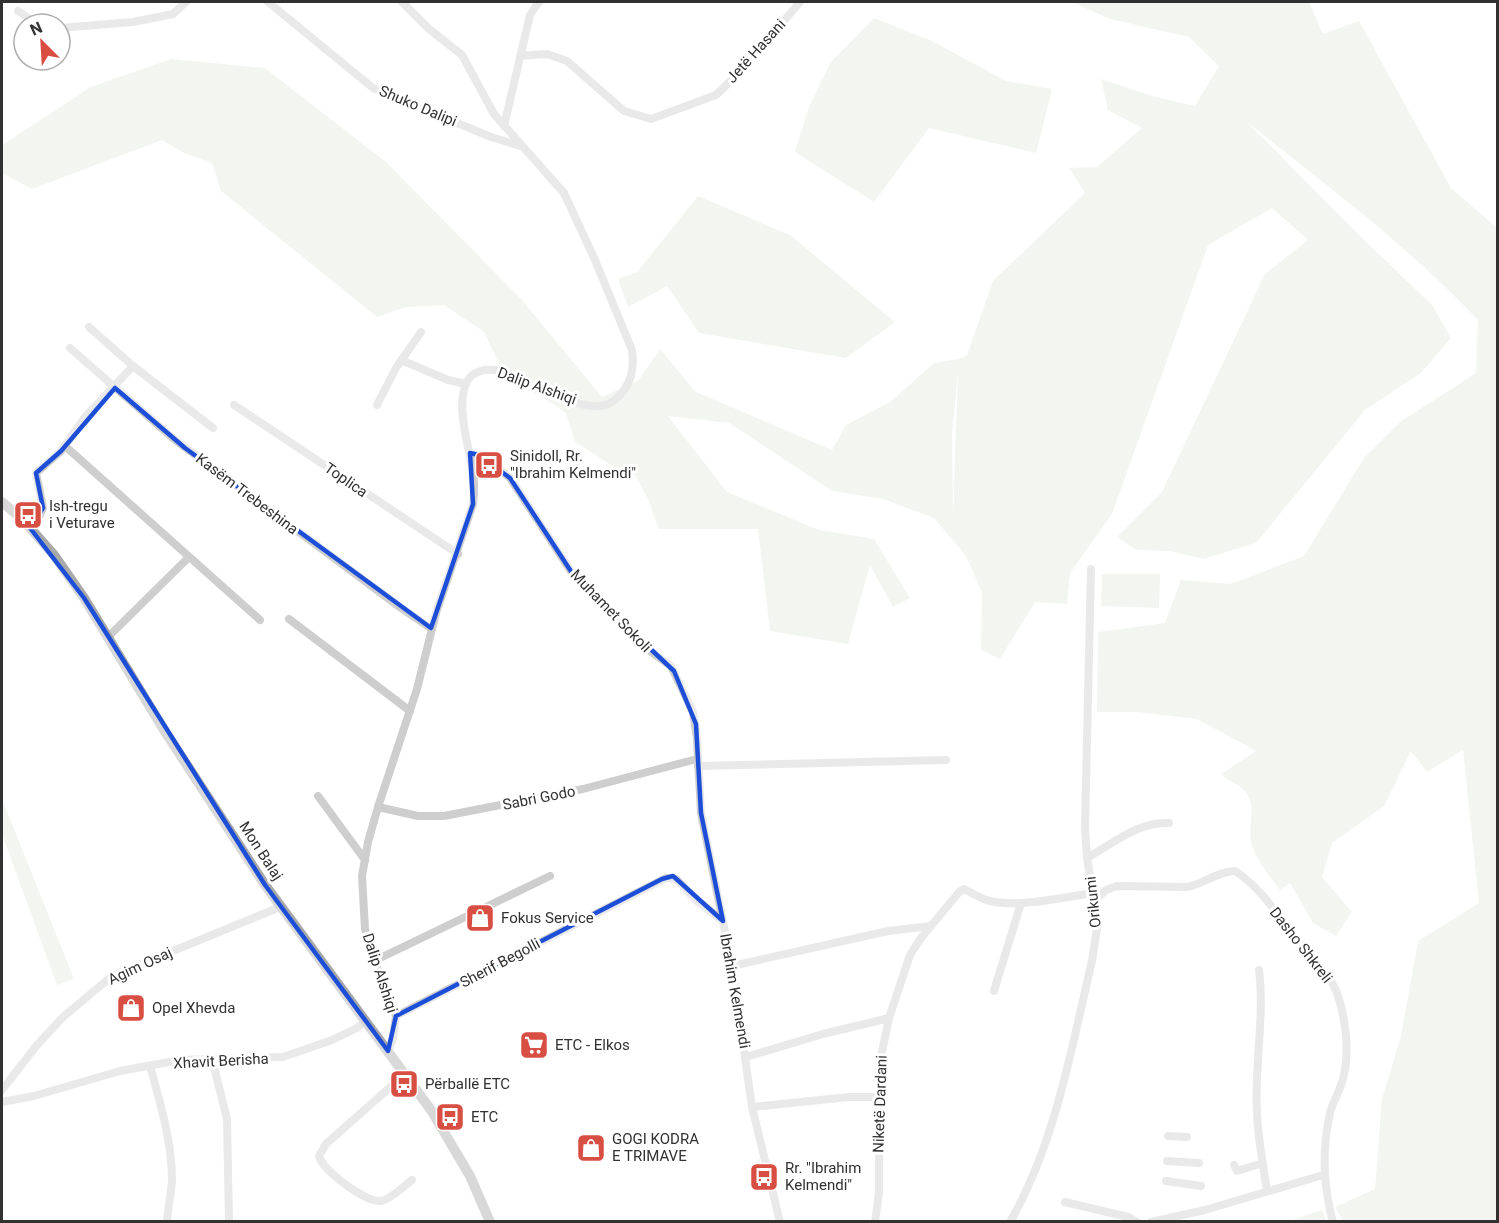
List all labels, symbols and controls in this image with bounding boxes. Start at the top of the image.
north arrow [12,12,72,72]
street label: Jetë Hasani [723,15,789,87]
text: N [27,18,45,40]
street label: Shuko Dalipi [376,82,460,130]
street label: Dalip Alshiqi [495,363,579,409]
place label: Sinidoll, Rr. "Ibrahim Kelmendi" [510,447,636,482]
bus stop icon: Sinidoll, Rr. "Ibrahim Kelmendi" [473,449,505,481]
street label: Kasëm Trebeshina [192,450,302,538]
street label: Toplica [321,459,371,501]
place label: Ish-tregu i Veturave [49,497,115,532]
bus stop icon: Ish-tregu i Veturave [12,499,44,531]
street label: Muhamet Sokoli [567,566,655,656]
street label: Sabri Godo [501,782,577,814]
street label: Mon Balaj [235,818,287,884]
street label: Orikumi [1081,875,1105,929]
shop icon: Fokus Service [464,902,496,934]
street label: Dasho Shkreli [1266,904,1336,986]
place label: Fokus Service [501,909,594,927]
street label: Dalip Alshiqi [359,931,401,1015]
street label: Ibrahim Kelmendi [716,932,754,1050]
street label: Sherif Begolli [457,934,543,992]
street label: Agim Osaj [105,943,175,989]
shop icon: Opel Xhevda [115,992,147,1024]
place label: Opel Xhevda [152,999,235,1017]
supermarket icon: ETC - Elkos [518,1029,550,1061]
place label: ETC - Elkos [555,1036,630,1054]
street label: Xhavit Berisha [173,1050,269,1072]
street label: Niketë Dardani [869,1055,891,1153]
bus stop icon: Përballë ETC [388,1068,420,1100]
place label: Përballë ETC [425,1075,510,1093]
bus stop icon: ETC [434,1101,466,1133]
place label: ETC [471,1108,498,1126]
place label: GOGI KODRA E TRIMAVE [612,1130,699,1165]
shop icon: GOGI KODRA E TRIMAVE [575,1132,607,1164]
place label: Rr. "Ibrahim Kelmendi" [785,1159,861,1194]
bus stop icon: Rr. "Ibrahim Kelmendi" [748,1161,780,1193]

